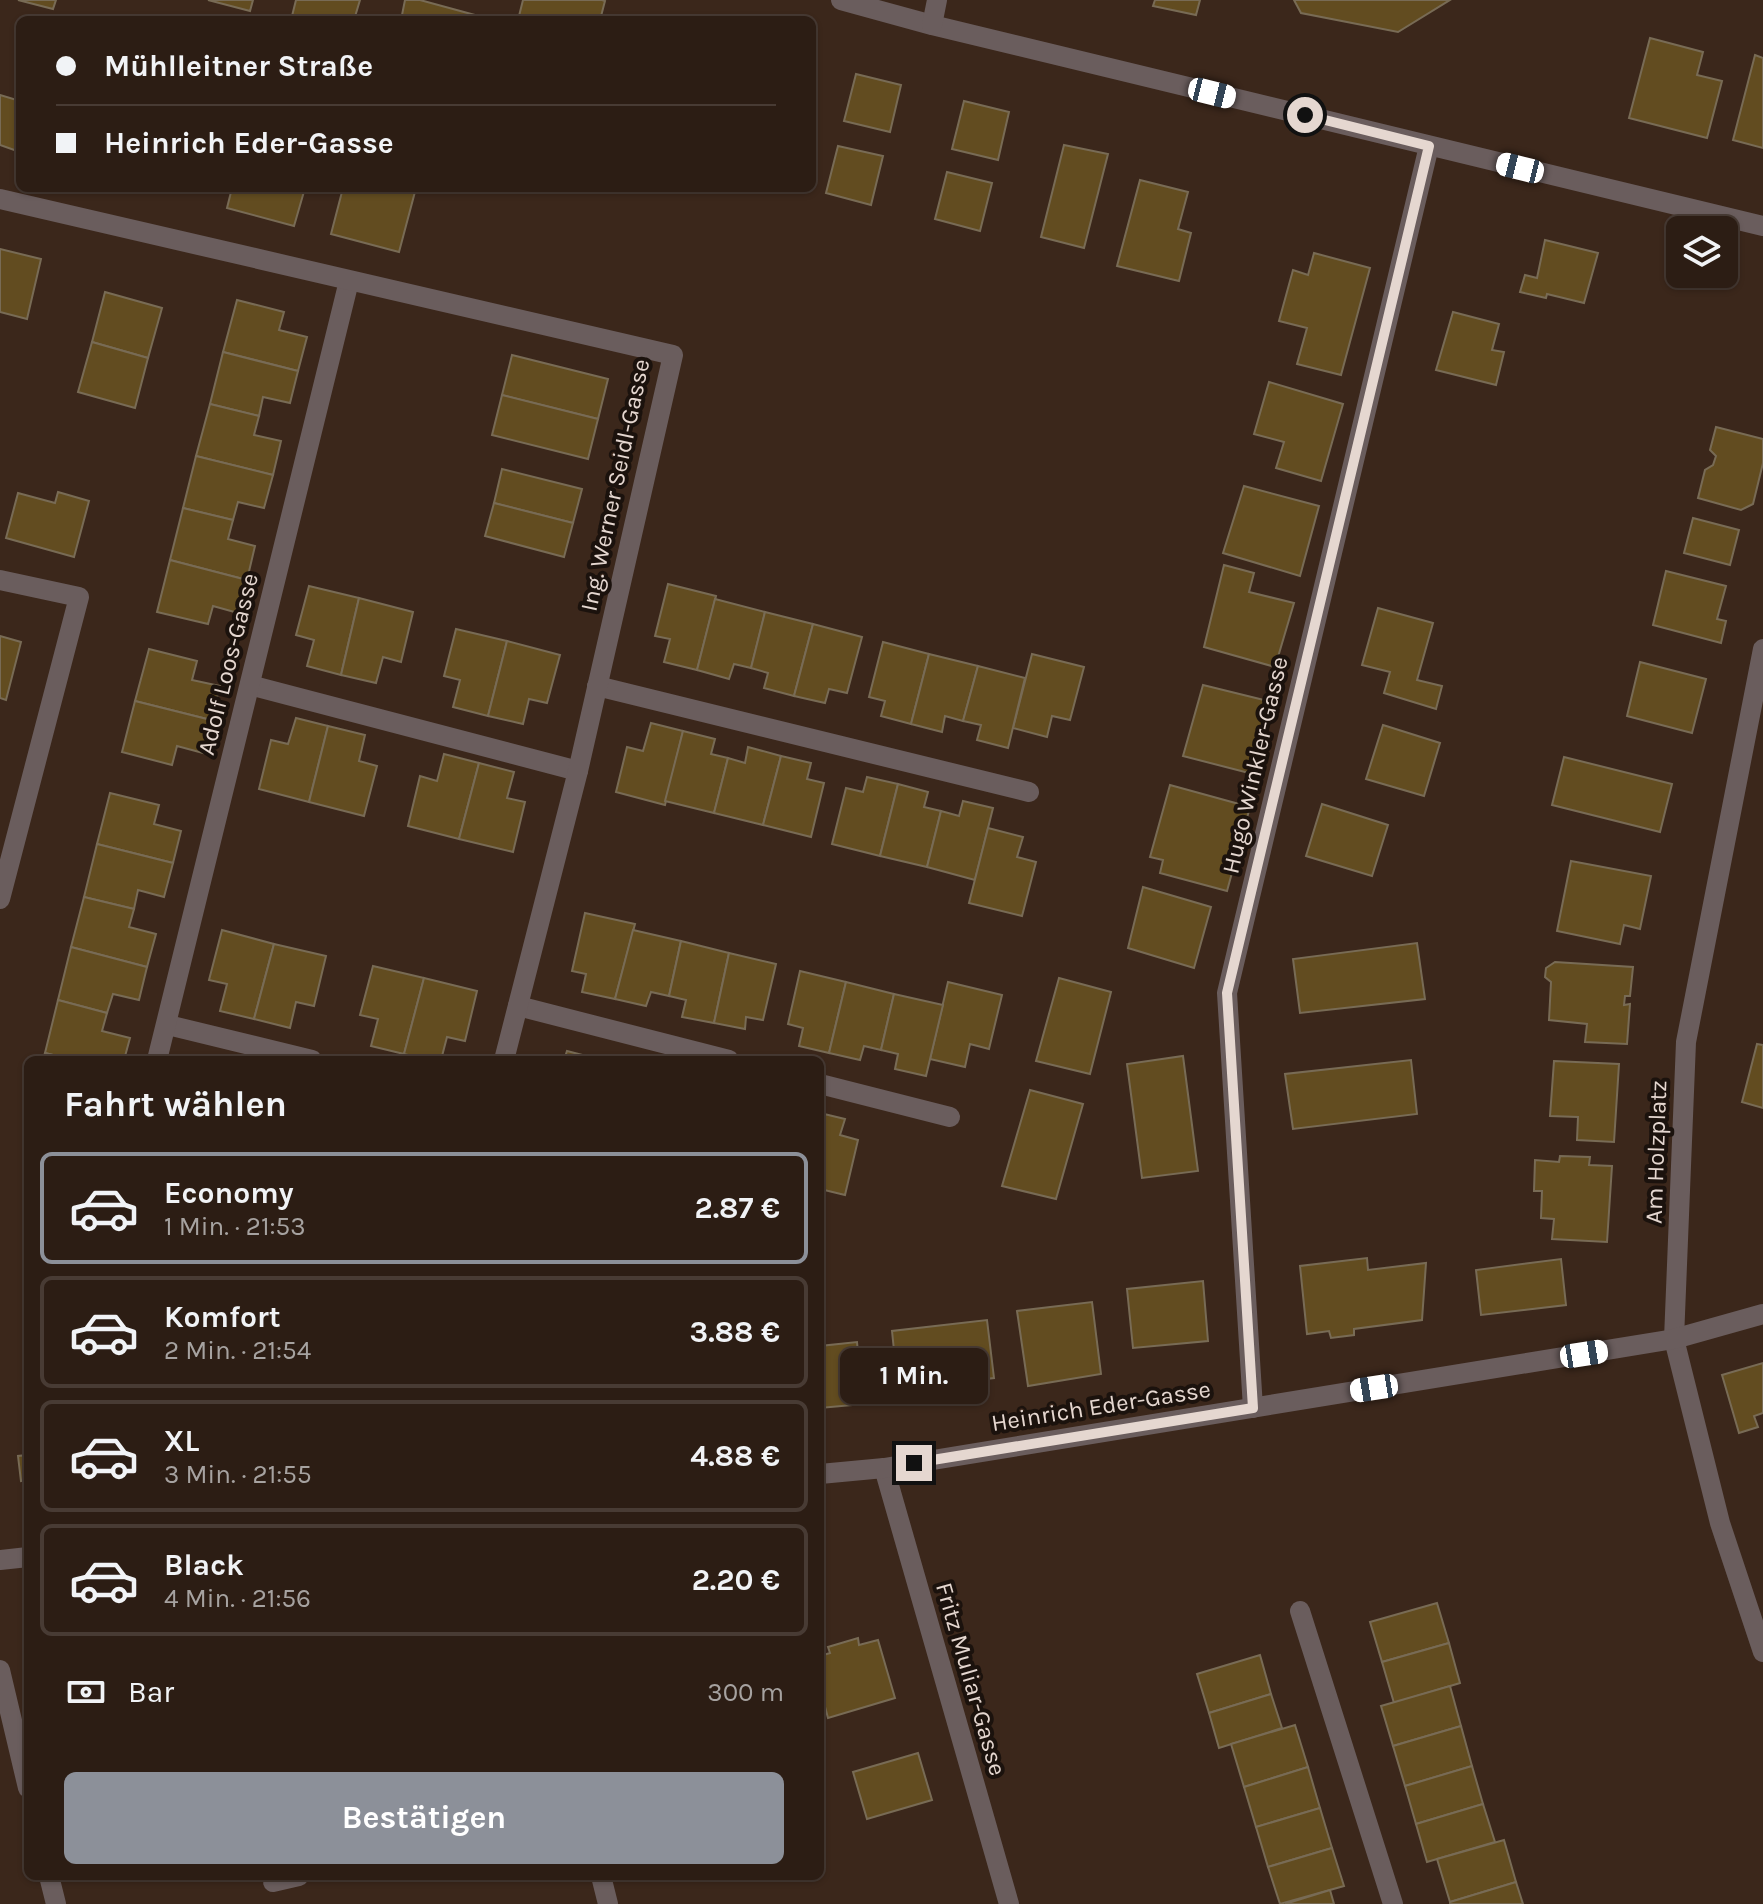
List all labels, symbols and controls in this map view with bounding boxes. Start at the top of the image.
text: Mühlleitner Straße [104,48,373,84]
car [1186,76,1238,110]
route start [1287,97,1323,133]
text: Heinrich Eder-Gasse [104,125,394,161]
car [1494,151,1546,185]
map controls [1666,216,1738,288]
button: layers [1666,216,1738,288]
street label: Ing. Werner Seidl-Gasse [575,356,655,614]
street label: Adolf Loos-Gasse [192,570,264,758]
street label: Hugo Winkler-Gasse [1216,654,1294,876]
street label: Am Holzplatz [1640,1080,1672,1224]
text: Fahrt wählen [64,1083,287,1125]
icon: car [68,1172,140,1244]
text: Economy [164,1175,294,1211]
text: 2.87 € [694,1190,780,1226]
text: 1 Min. · 21:53 [164,1211,306,1242]
icon: car [68,1296,140,1368]
text: Komfort [164,1299,281,1335]
text: 3.88 € [690,1314,780,1350]
text: 2 Min. · 21:54 [164,1335,311,1366]
car [1558,1338,1610,1370]
callout: 1 Min. [840,1347,988,1403]
text: 1 Min. [880,1360,948,1391]
car [1348,1372,1400,1404]
street label: Heinrich Eder-Gasse [989,1375,1213,1437]
icon: car [68,1420,140,1492]
text: XL [164,1423,199,1459]
text: 4.88 € [690,1438,780,1474]
route end [896,1445,932,1481]
text: 3 Min. · 21:55 [164,1459,312,1490]
icon: car [68,1544,140,1616]
text: Black [164,1547,244,1583]
text: 2.20 € [692,1562,780,1598]
street label: Fritz Muliar-Gasse [930,1579,1012,1779]
text: 4 Min. · 21:56 [164,1583,311,1614]
icon: cash [64,1670,108,1714]
text: Bar [128,1674,174,1710]
text: 300 m [707,1677,784,1708]
button: Bestätigen [64,1772,784,1864]

